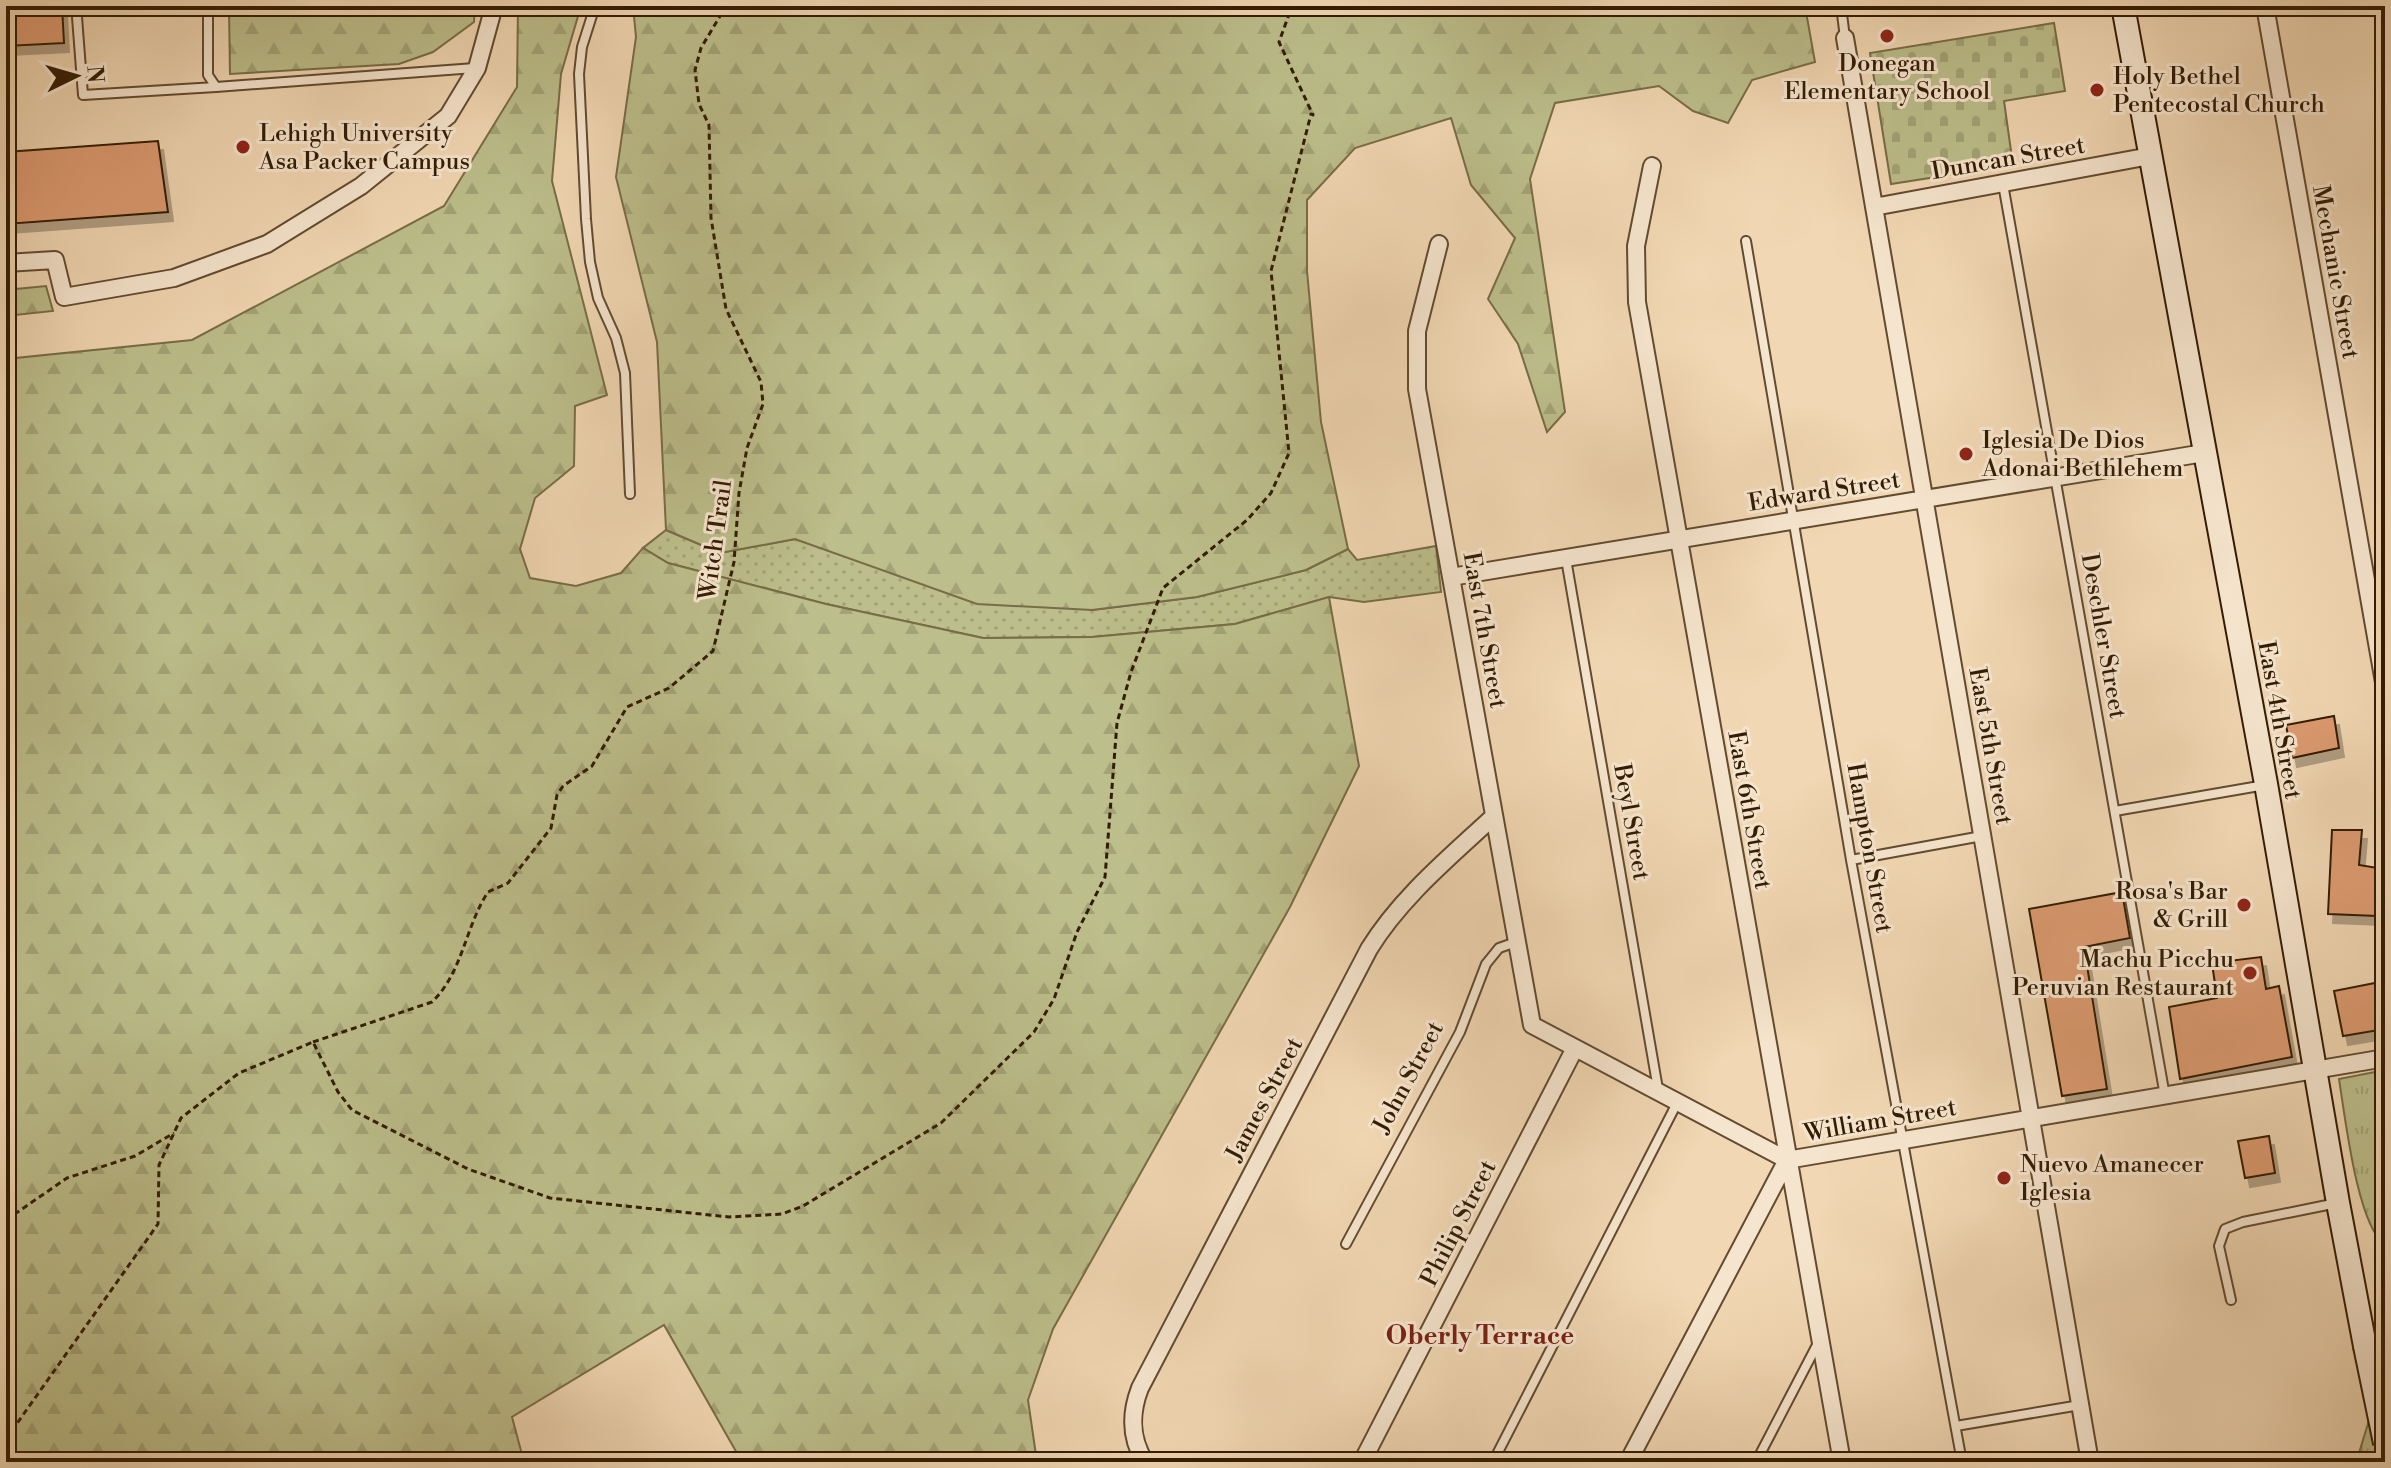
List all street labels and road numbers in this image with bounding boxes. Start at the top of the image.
street label: Duncan Street [1929,131,2088,187]
street label: Mechanic Street [2305,183,2365,362]
street label: Edward Street [1746,465,1903,519]
street label: Witch Trail [693,478,739,603]
street label: East 7th Street [1456,550,1513,711]
street label: Deschler Street [2074,551,2132,722]
street label: East 4th Street [2250,639,2308,802]
street label: East 5th Street [1961,665,2019,828]
street label: East 6th Street [1720,728,1778,892]
street label: Beyl Street [1606,761,1656,883]
street label: Hampton Street [1839,761,1899,936]
street label: John Street [1366,1016,1451,1139]
street label: James Street [1219,1032,1310,1167]
street label: William Street [1801,1093,1959,1149]
street label: Philip Street [1414,1155,1504,1292]

